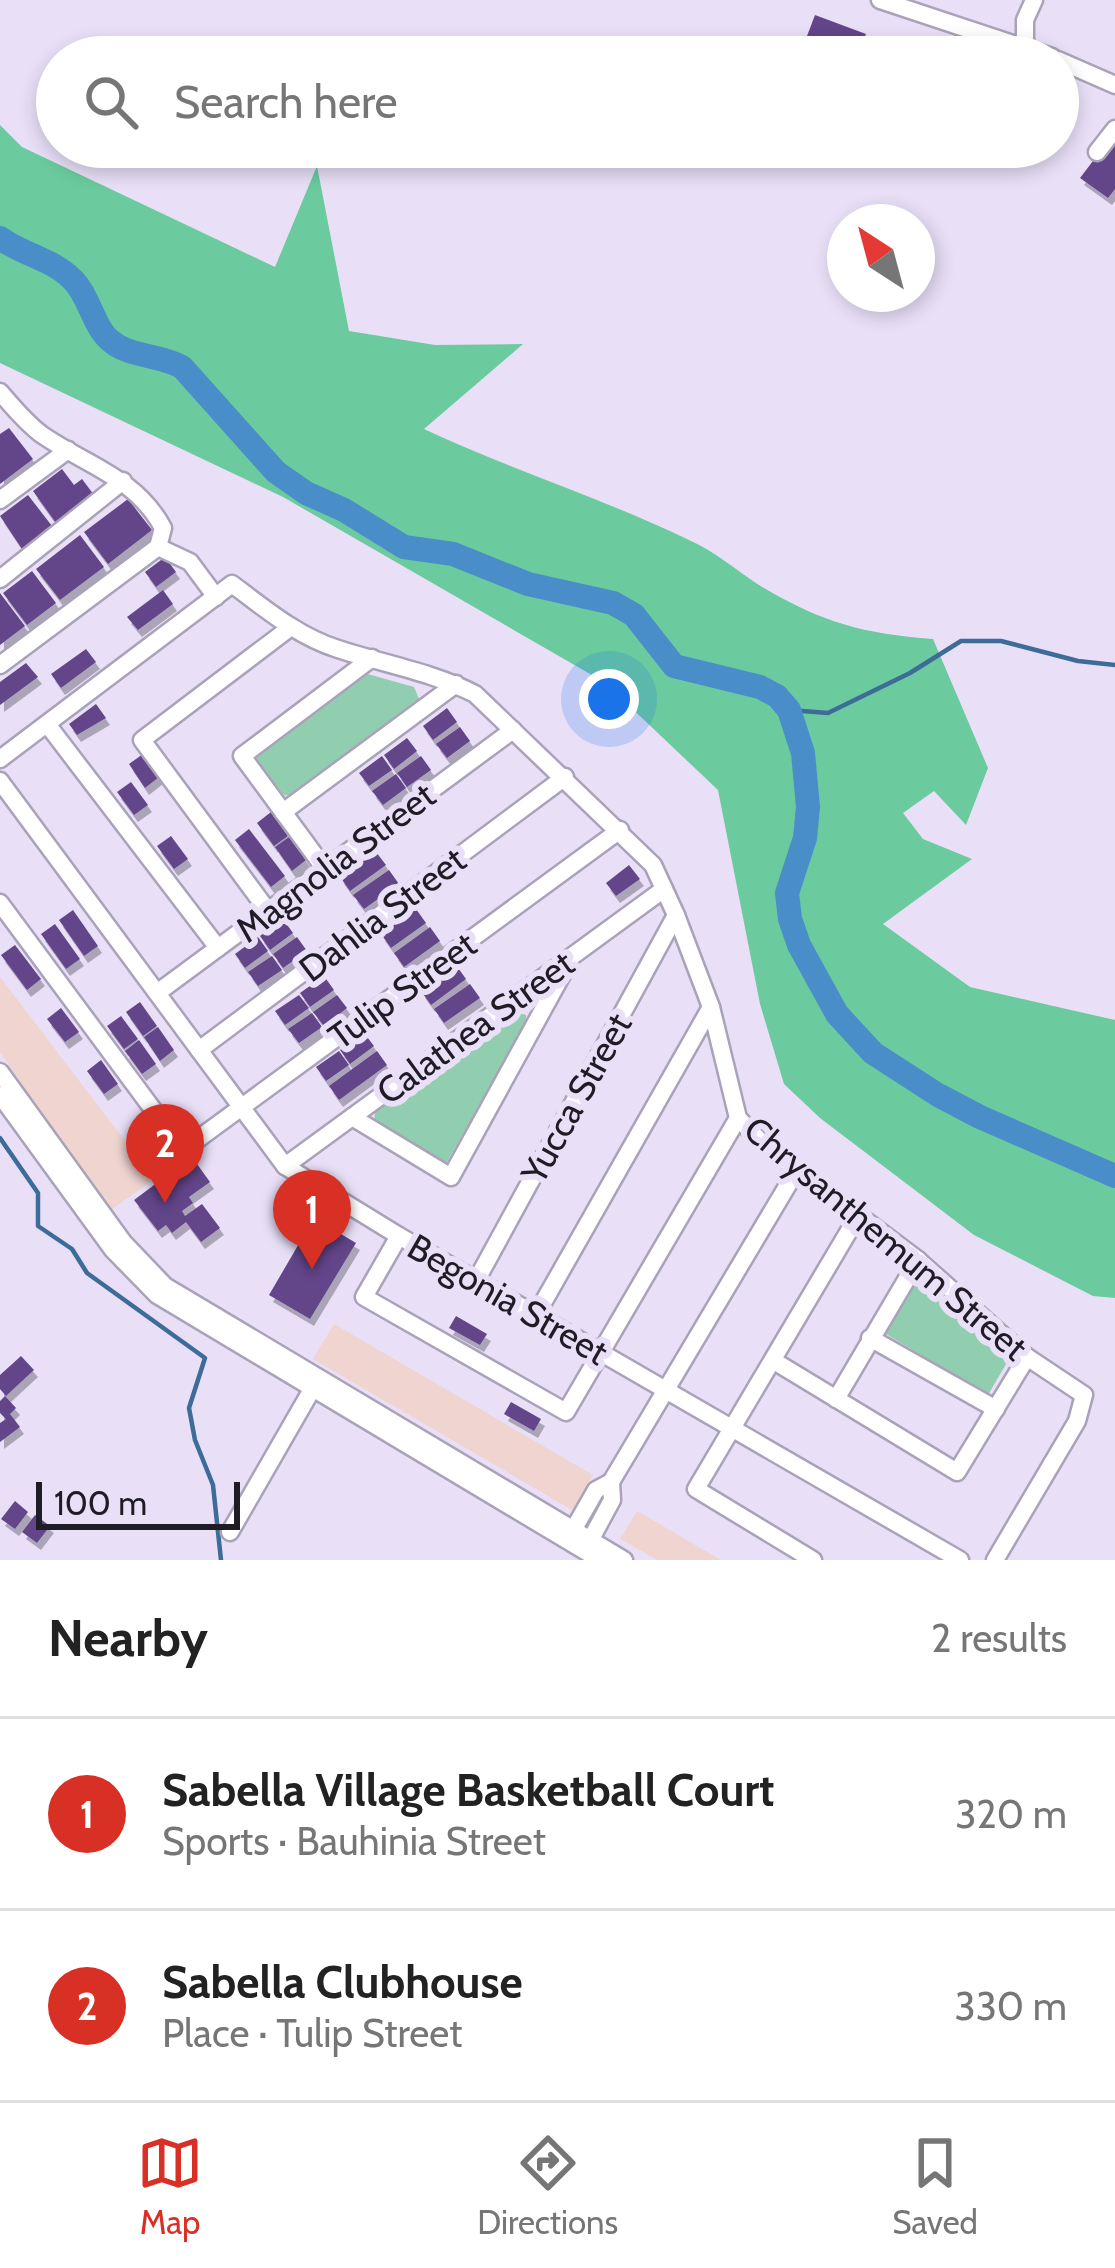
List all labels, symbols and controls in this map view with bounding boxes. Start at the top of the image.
search box [36,36,1079,168]
icon: search [78,69,144,135]
text: Search here [174,75,398,129]
north arrow [827,204,935,312]
your location [579,669,639,729]
street label: Magnolia Street [227,773,443,951]
street label: Dahlia Street [290,837,474,991]
street label: Tulip Street [320,922,484,1058]
street label: Calathea Street [368,941,582,1113]
street label: Yucca Street [511,1005,641,1191]
pin: 2 [126,1104,204,1203]
street label: Chrysanthemum Street [736,1107,1036,1369]
pin: 1 [273,1170,351,1269]
street label: Begonia Street [400,1224,616,1374]
scale bar [36,1476,240,1529]
text: 100 m [54,1483,147,1523]
text: Nearby [48,1607,208,1669]
text: 2 results [931,1614,1067,1662]
text: Sabella Village Basketball Court [162,1763,775,1817]
text: 1 [80,1790,94,1838]
text: 320 m [955,1790,1067,1838]
text: Sports · Bauhinia Street [162,1817,546,1865]
text: Sabella Clubhouse [162,1955,523,2009]
text: 2 [77,1982,97,2030]
text: 330 m [955,1982,1067,2030]
text: Place · Tulip Street [162,2009,462,2057]
tab: Map [137,2130,203,2242]
tab: Directions [477,2130,618,2242]
tab: Saved [892,2130,978,2242]

